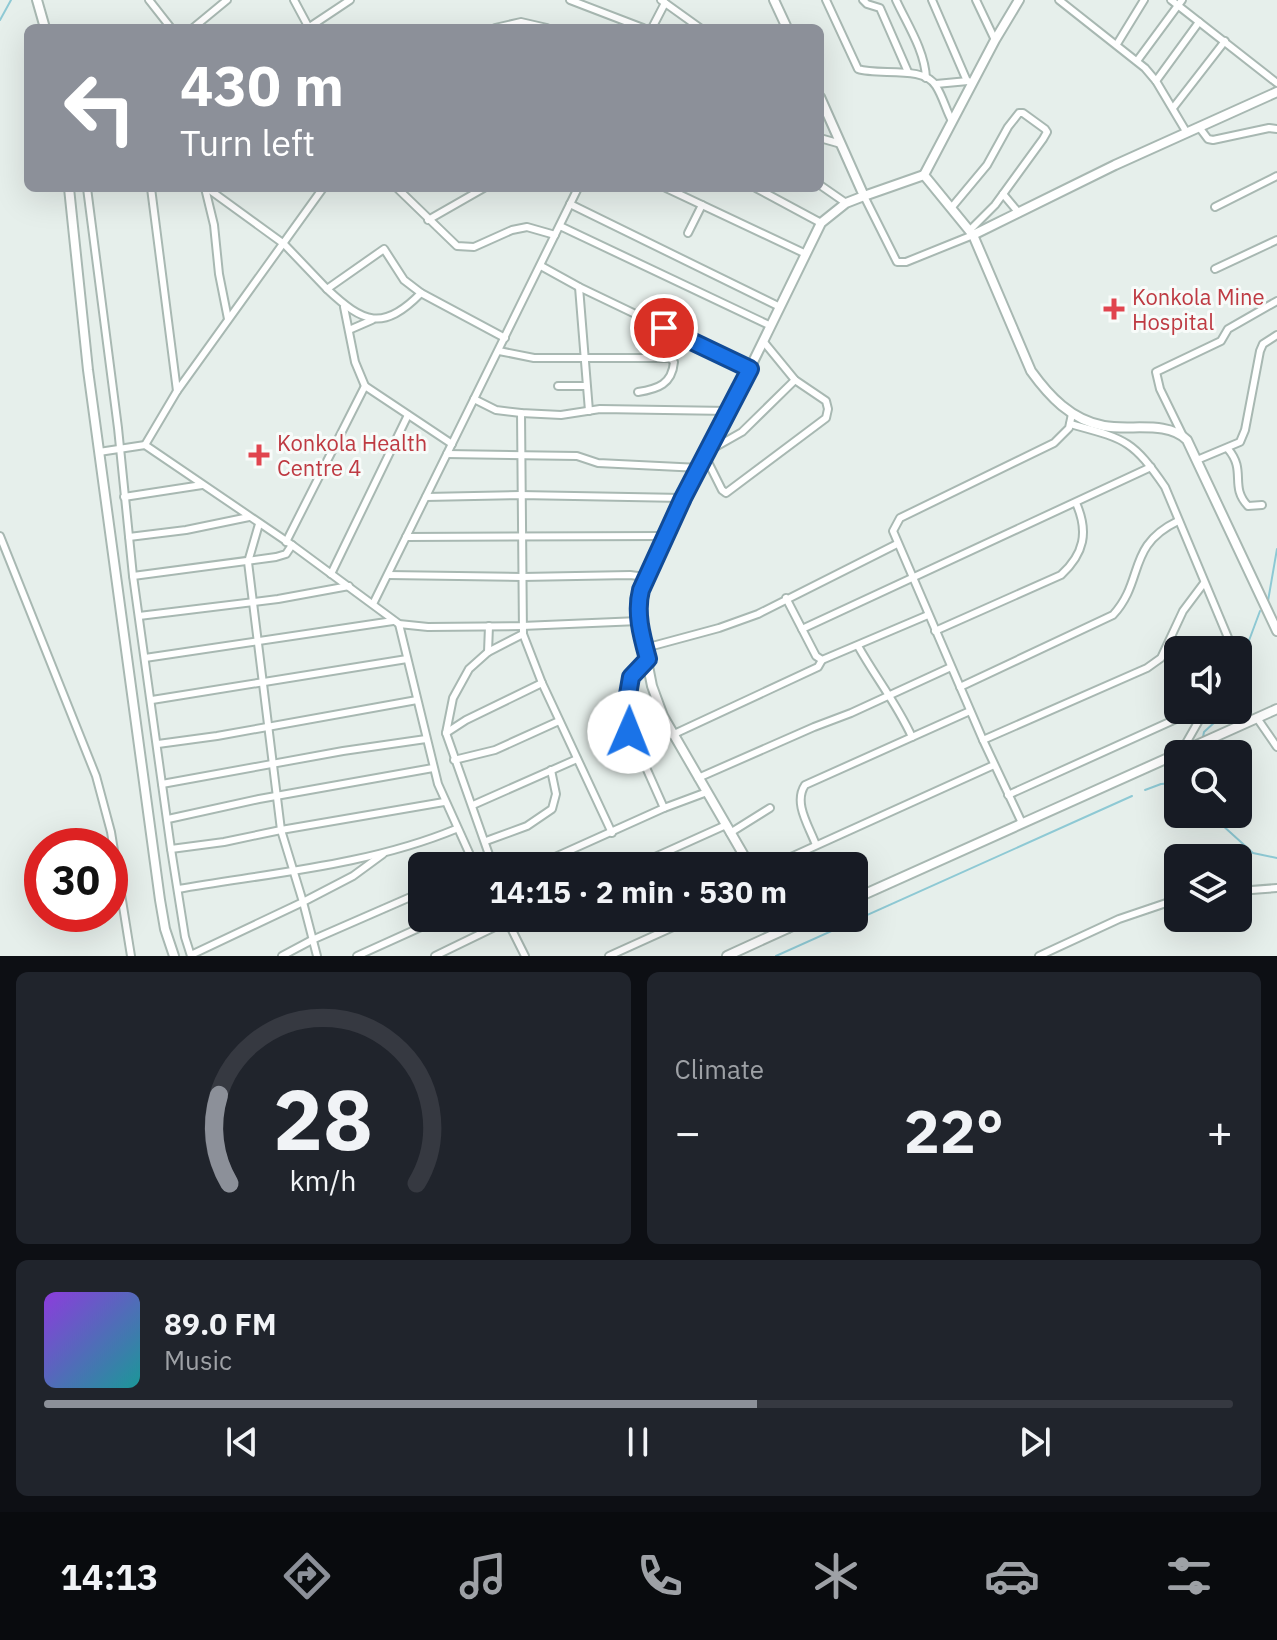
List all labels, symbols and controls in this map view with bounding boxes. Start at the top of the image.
text: 430 m [180,49,344,121]
icon: left [48,56,152,160]
text: Turn left [180,119,315,166]
place label: Konkola Mine Hospital [1132,282,1265,336]
pin [630,294,698,362]
marker: Konkola Mine Hospital [1103,298,1125,320]
icon: arrive [642,306,686,350]
place label: Konkola Health Centre 4 [277,428,427,482]
marker: Konkola Health Centre 4 [248,444,270,466]
map controls [1164,636,1252,932]
button: sound [1164,636,1252,724]
position arrow [587,690,671,774]
button: search [1164,740,1252,828]
speed limit sign: 30 [24,828,128,932]
button: layers [1164,844,1252,932]
text: 14:15 · 2 min · 530 m [489,872,787,911]
text: Climate [675,1052,764,1086]
text: 28 [273,1065,373,1173]
text: 22° [904,1091,1004,1170]
text: − [675,1103,701,1160]
text: + [1207,1103,1233,1160]
text: km/h [290,1162,357,1199]
text: 89.0 FM [164,1304,277,1343]
text: Music [164,1343,232,1377]
icon: previous [220,1420,264,1464]
icon: pause [616,1420,660,1464]
icon: next [1013,1420,1057,1464]
icon: directions [279,1548,335,1604]
icon: music [455,1548,511,1604]
icon: phone [632,1548,688,1604]
icon: climate [808,1548,864,1604]
icon: car [984,1548,1040,1604]
icon: filters [1161,1548,1217,1604]
text: 14:13 [60,1553,158,1600]

